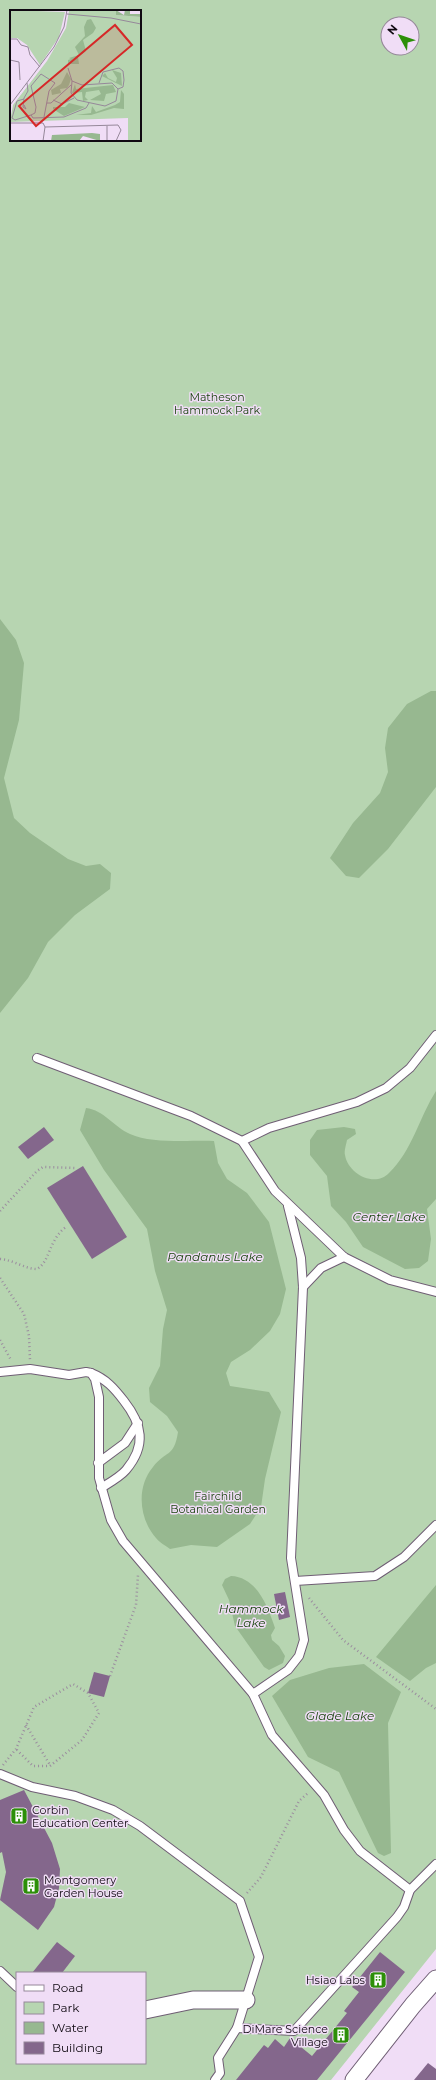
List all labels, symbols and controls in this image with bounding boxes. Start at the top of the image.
inset map [10,10,141,141]
north arrow [380,16,420,56]
text: N [384,22,401,37]
park label: Matheson Hammock Park [174,390,261,417]
water label: Center Lake [353,1209,425,1224]
water label: Pandanus Lake [167,1249,263,1264]
park label: Fairchild Botanical Garden [170,1489,266,1516]
water label: Hammock Lake [219,1601,284,1630]
water label: Glade Lake [306,1708,374,1723]
place label: Corbin Education Center [32,1803,128,1830]
building icon: Corbin Education Center [9,1806,29,1826]
place label: Montgomery Garden House [44,1873,123,1900]
building icon: Montgomery Garden House [21,1876,41,1896]
building icon: Hsiao Labs [368,1970,388,1990]
legend [16,1972,146,2064]
place label: Hsiao Labs [306,1973,366,1987]
text: Road [52,1980,83,1995]
text: Park [52,2000,80,2015]
text: Water [52,2020,89,2035]
place label: DiMare Science Village [243,2022,328,2049]
building icon: DiMare Science Village [331,2025,351,2045]
text: Building [52,2040,103,2055]

